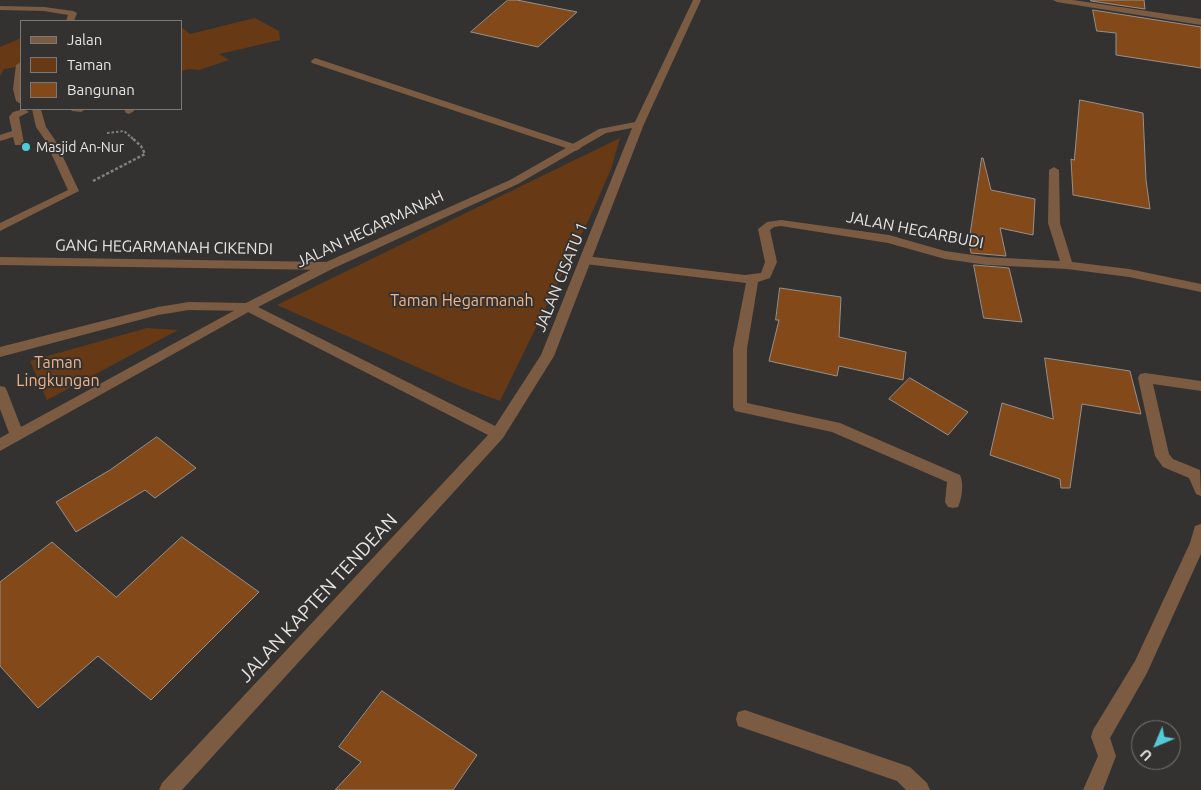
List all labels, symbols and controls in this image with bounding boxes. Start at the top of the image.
legend [20,20,182,110]
text: Jalan [67,31,102,48]
text: Taman [67,56,112,73]
text: Bangunan [67,81,135,98]
place label: Masjid An-Nur [36,139,124,155]
marker: Masjid An-Nur [20,141,32,153]
street label: JALAN HEGARMANAH [293,186,447,272]
street label: JALAN HEGARBUDI [845,207,985,253]
street label: JALAN CISATU 1 [530,219,592,335]
street label: GANG HEGARMANAH CIKENDI [55,235,273,259]
park label: Taman Hegarmanah [390,291,534,311]
park label: Taman Lingkungan [16,353,100,391]
street label: JALAN KAPTEN TENDEAN [234,509,402,687]
north arrow [1131,720,1181,770]
text: U [1137,746,1155,764]

